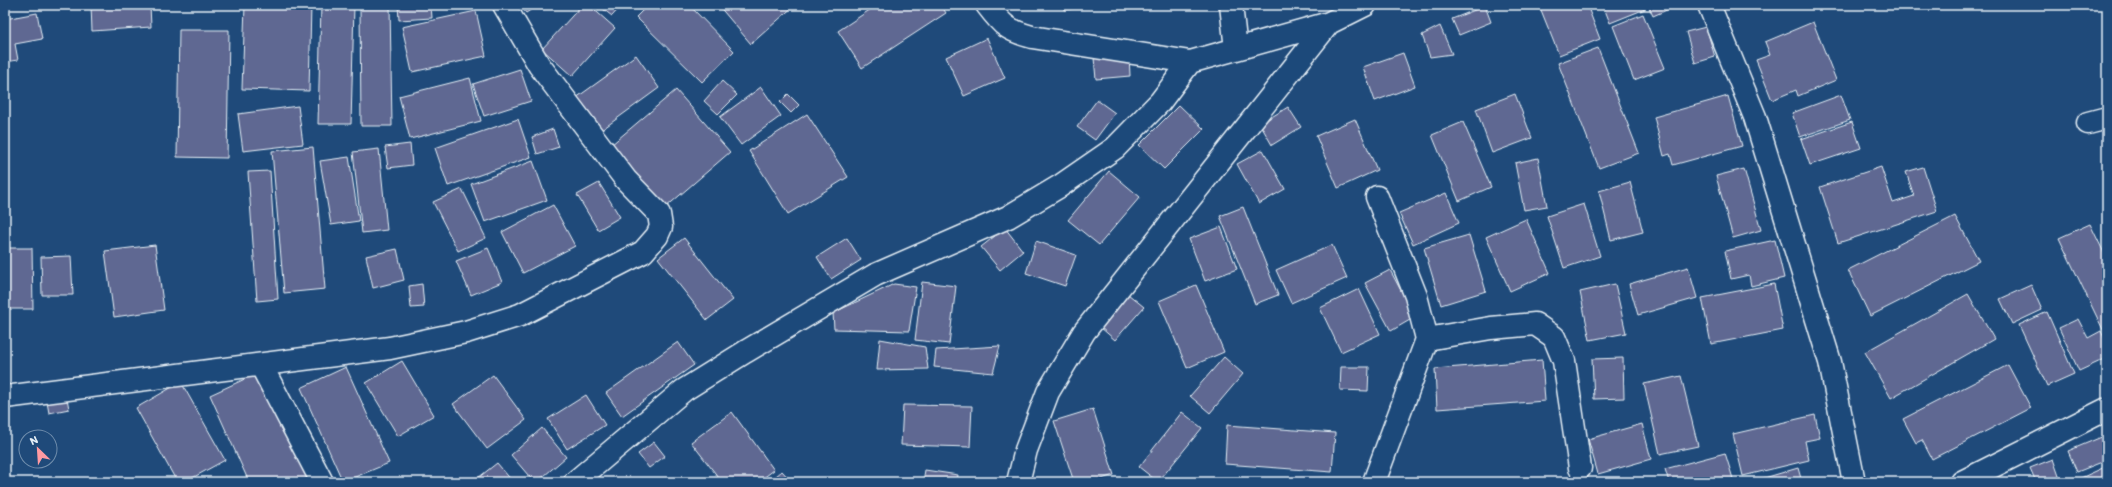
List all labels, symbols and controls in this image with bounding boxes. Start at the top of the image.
north arrow [18,429,58,469]
text: N [28,433,40,448]

